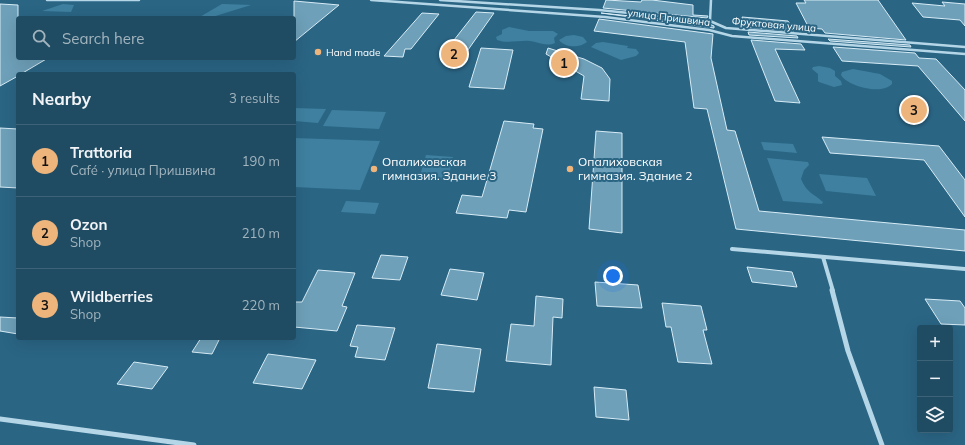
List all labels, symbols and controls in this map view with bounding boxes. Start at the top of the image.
street label: улица Пришвина [627,6,711,29]
street label: Фруктовая улица [731,14,817,35]
search box [16,16,296,60]
icon: search [30,27,52,49]
text: Search here [62,29,144,48]
pin: 2 [441,39,467,69]
place label: Hand made [326,46,380,59]
marker: Hand made [313,47,323,57]
pin: 1 [551,48,577,78]
text: Nearby [32,88,91,109]
text: 3 results [229,90,280,106]
pin: 3 [901,95,927,125]
text: Trattoria [70,143,132,162]
text: 1 [41,153,49,169]
text: 190 m [242,153,280,169]
place label: Опалиховская гимназия. Здание 3 [382,154,497,183]
place label: Опалиховская гимназия. Здание 2 [578,154,693,183]
text: Café · улица Пришвина [70,162,216,178]
marker: Опалиховская гимназия. Здание 3 [369,164,379,174]
marker: Опалиховская гимназия. Здание 2 [565,164,575,174]
text: Ozon [70,215,107,234]
text: 2 [41,225,49,241]
text: 210 m [242,225,280,241]
text: Shop [70,234,101,250]
your location [603,266,623,286]
text: Wildberries [70,287,153,306]
text: 3 [41,297,49,313]
text: 220 m [242,297,280,313]
text: Shop [70,306,101,322]
map controls [917,325,953,433]
button: + [917,325,953,361]
button: − [917,361,953,397]
button: layers [917,397,953,433]

